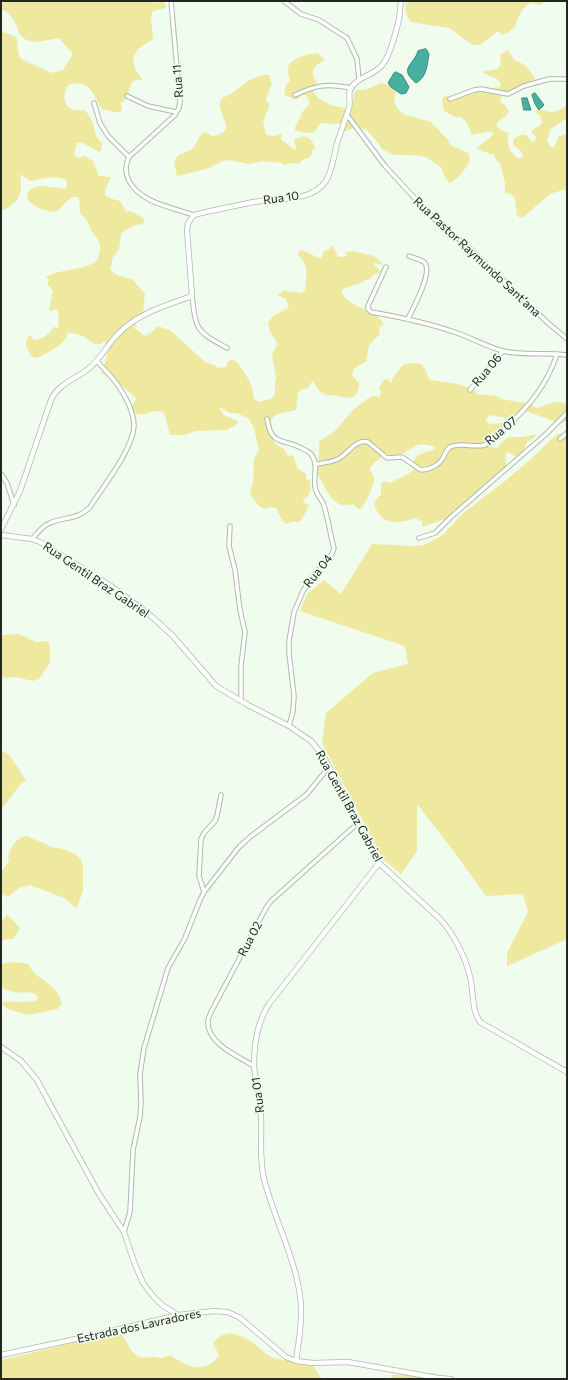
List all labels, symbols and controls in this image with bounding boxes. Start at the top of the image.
street label: Rua 11 [170,64,186,98]
street label: Rua 10 [262,188,300,208]
street label: Rua Pastor Raymundo Sant’ana [410,194,544,320]
street label: Rua 06 [469,351,505,389]
street label: Rua 07 [482,414,520,448]
street label: Rua Gentil Braz Gabriel [40,539,152,621]
street label: Rua 04 [301,551,335,591]
street label: Rua Gentil Braz Gabriel [312,748,386,864]
street label: Rua 02 [235,919,265,959]
street label: Rua 01 [249,1076,267,1114]
street label: Estrada dos Lavradores [76,1306,202,1346]

